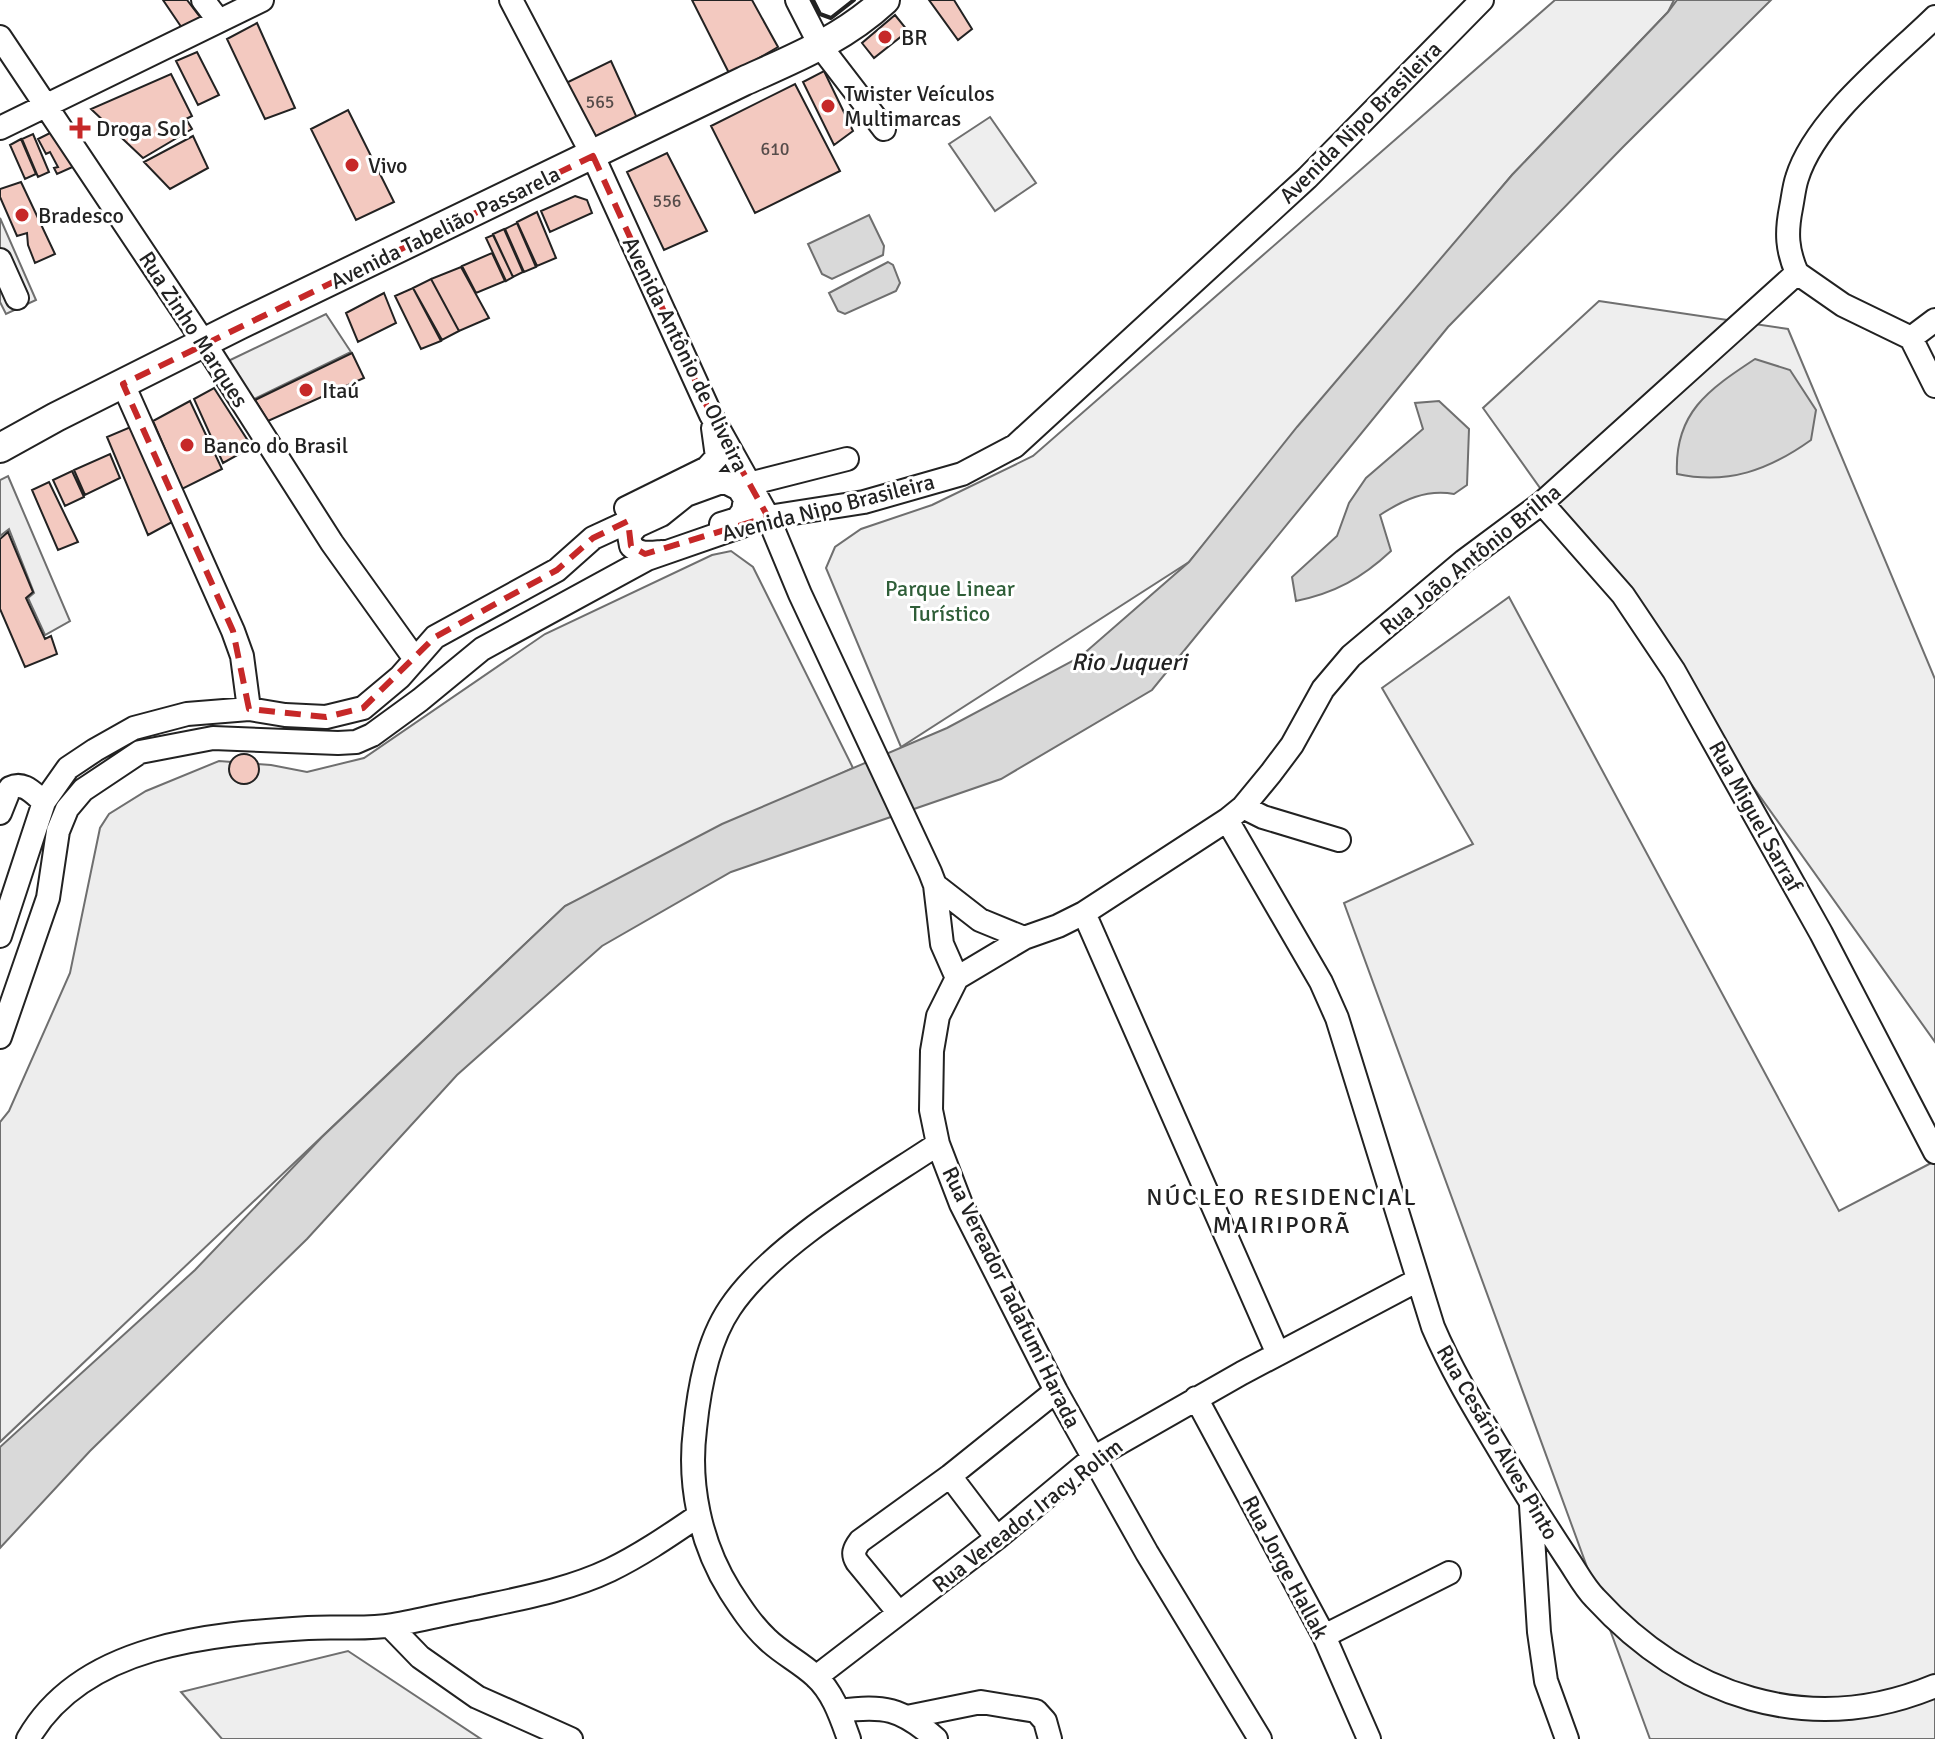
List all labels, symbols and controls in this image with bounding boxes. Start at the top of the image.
place label: BR [901,24,928,51]
marker: BR [876,28,894,46]
street label: Avenida Nipo Brasileira [1274,36,1447,209]
place label: Twister Veículos Multimarcas [844,80,995,132]
house number: 565 [585,91,615,113]
marker: Twister Veículos Multimarcas [819,97,837,115]
place label: Droga Sol [96,115,187,142]
marker: Droga Sol [71,119,89,137]
house number: 610 [760,138,790,160]
place label: Vivo [368,152,408,179]
marker: Vivo [343,156,361,174]
street label: Avenida Tabelião Passarela [326,160,564,295]
house number: 556 [652,190,682,212]
place label: Bradesco [38,202,124,229]
marker: Bradesco [13,206,31,224]
street label: Avenida Antônio de Oliveira [617,232,754,476]
street label: Rua Zinho Marques [133,246,254,412]
place label: Itaú [322,377,359,404]
marker: Itaú [297,381,315,399]
place label: Banco do Brasil [203,432,348,459]
marker: Banco do Brasil [178,436,196,454]
street label: Avenida Nipo Brasileira [719,468,937,547]
street label: Rua João Antônio Brilha [1374,478,1566,641]
park label: Parque Linear Turístico [885,575,1015,627]
water label: Rio Juqueri [1071,647,1190,677]
street label: Rua Miguel Sarraf [1703,736,1809,898]
street label: Rua Vereador Tadafumi Harada [936,1162,1087,1432]
district label: NÚCLEO RESIDENCIAL MAIRIPORÃ [1146,1182,1418,1240]
street label: Rua Cesário Alves Pinto [1431,1340,1564,1544]
street label: Rua Vereador Iracy Rolim [927,1433,1128,1598]
street label: Rua Jorge Hallak [1236,1491,1335,1643]

